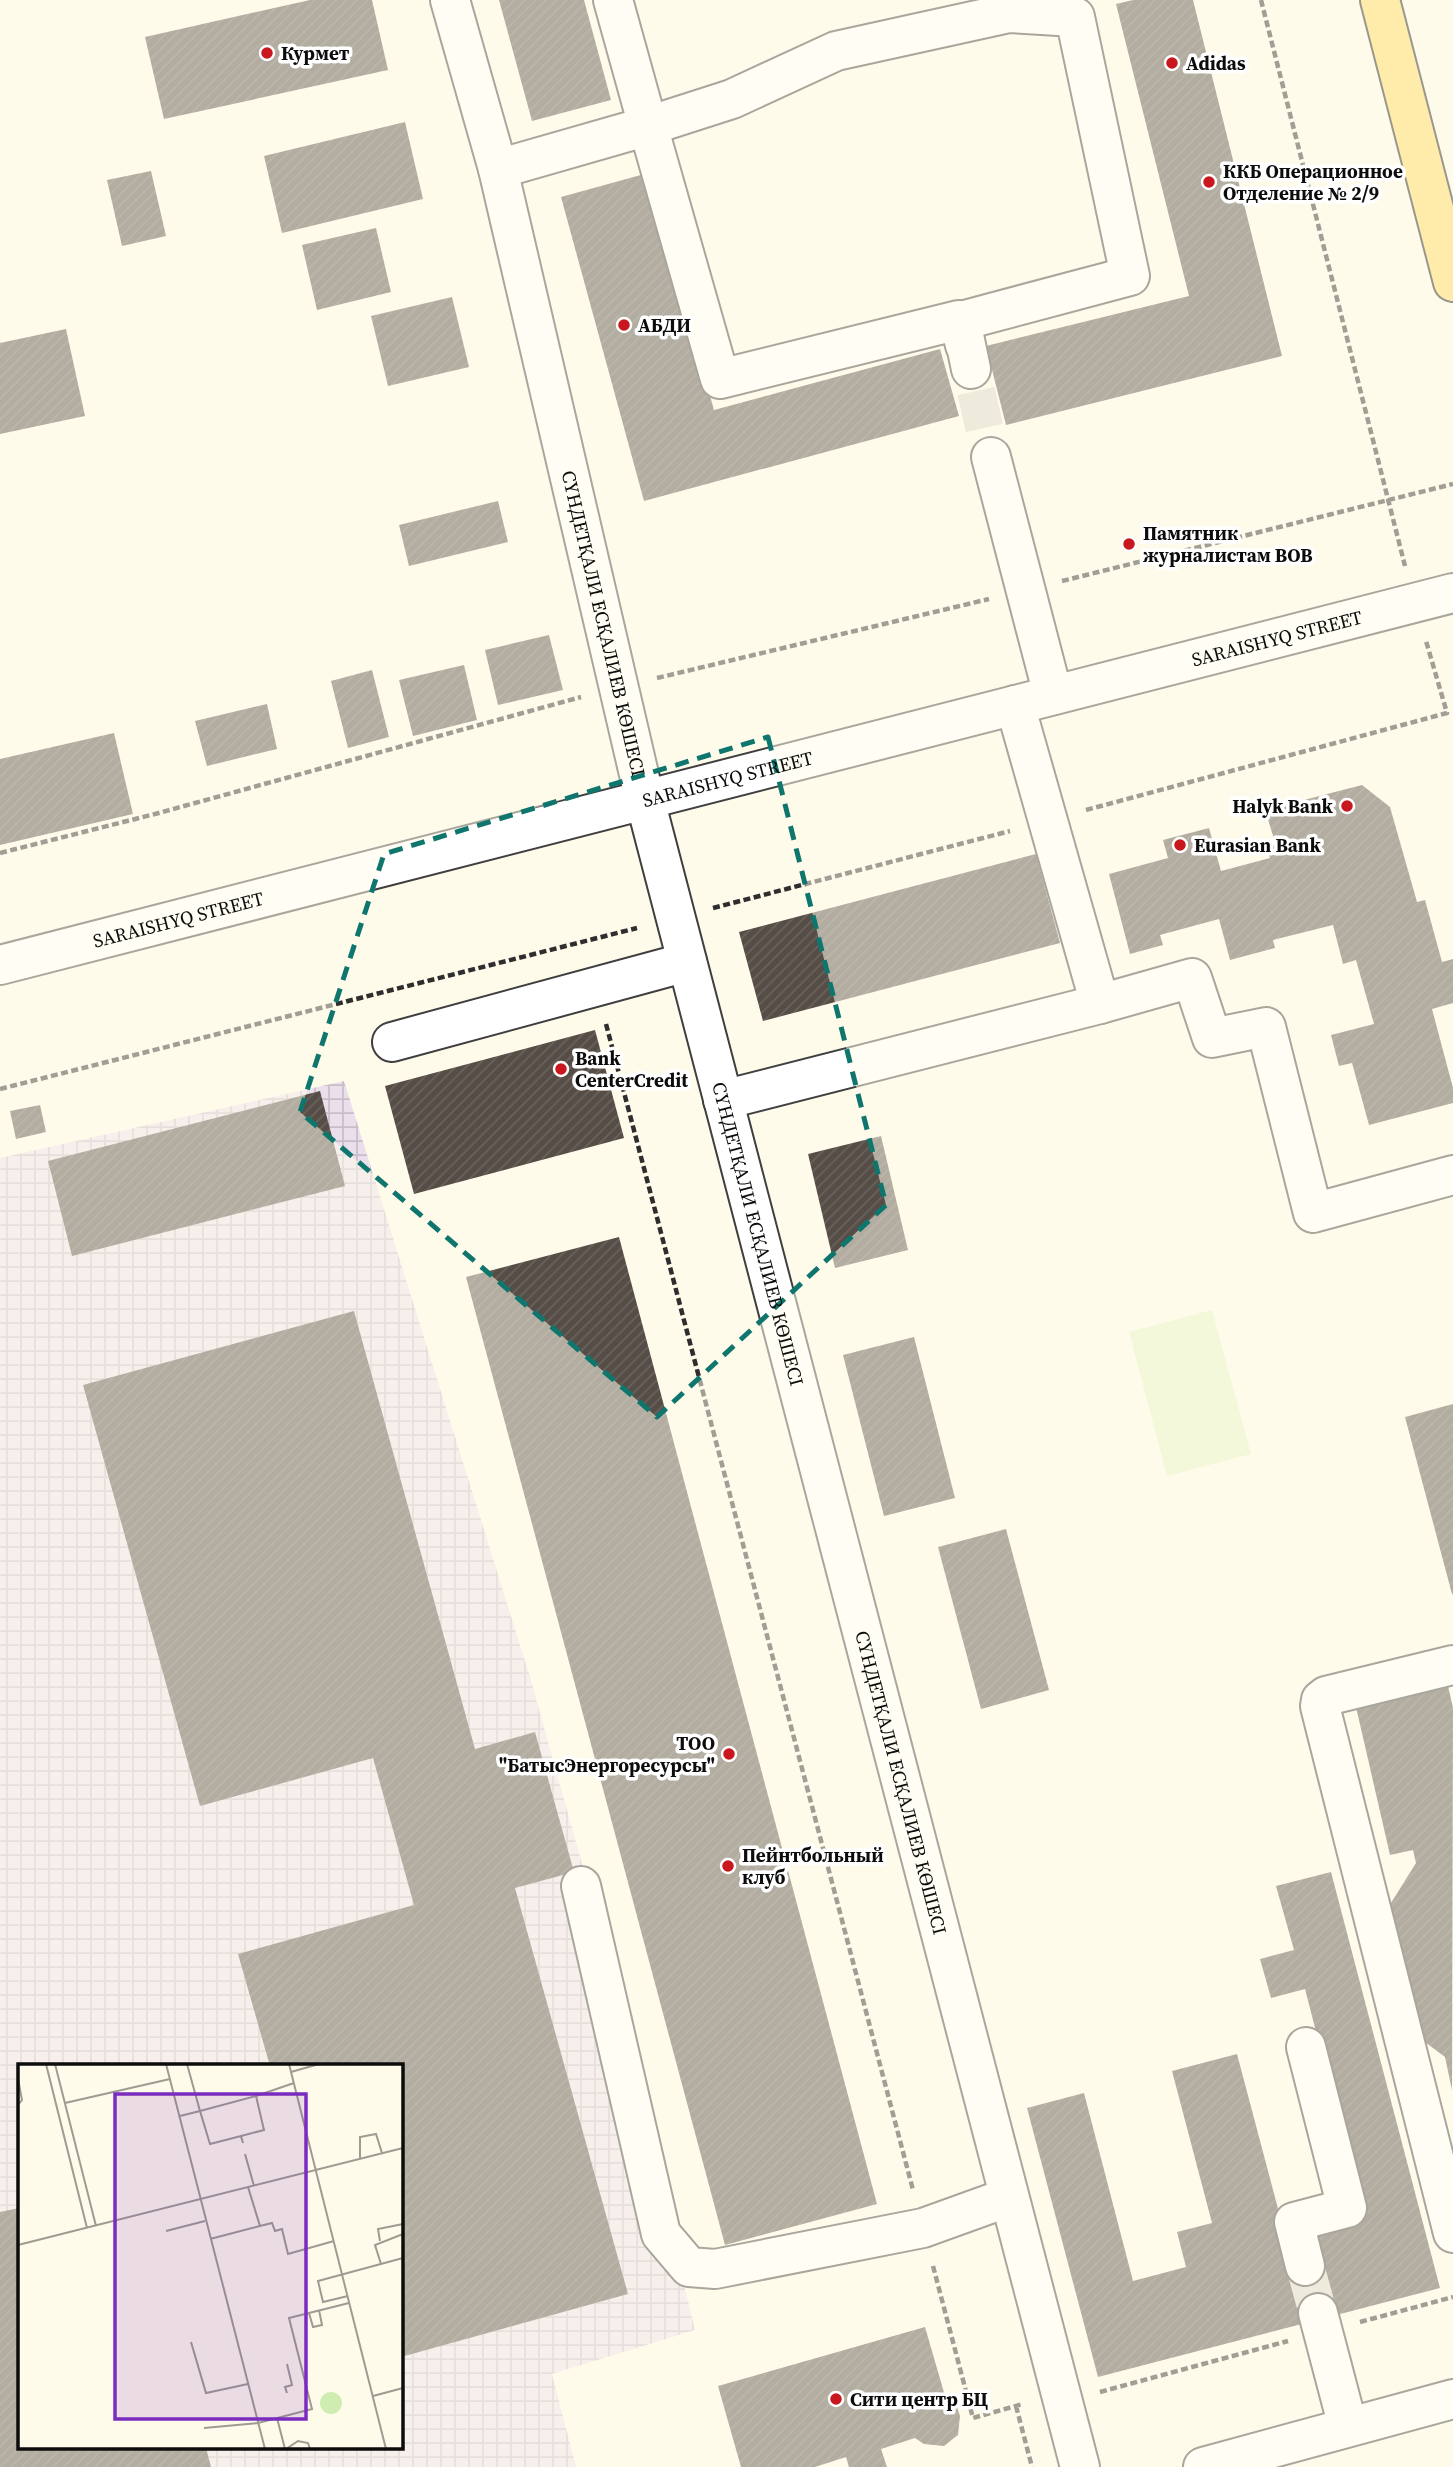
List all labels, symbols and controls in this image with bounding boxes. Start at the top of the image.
place label: Курмет [281,40,350,66]
marker: Курмет [259,45,275,61]
place label: Adidas [1186,50,1246,76]
marker: Adidas [1164,55,1180,71]
place label: ККБ Операционное Отделение № 2/9 [1223,158,1403,206]
marker: ККБ Операционное Отделение № 2/9 [1201,174,1217,190]
place label: АБДИ [638,312,691,338]
marker: АБДИ [616,317,632,333]
street label: СҮНДЕТҚАЛИ ЕСҚАЛИЕВ КӨШЕСІ [556,468,652,779]
place label: Памятник журналистам ВОВ [1143,520,1313,568]
marker: Памятник журналистам ВОВ [1121,536,1137,552]
street label: SARAISHYQ STREET [1189,604,1365,672]
street label: SARAISHYQ STREET [639,744,816,813]
place label: Halyk Bank [1232,793,1334,819]
marker: Halyk Bank [1339,798,1355,814]
place label: Eurasian Bank [1194,832,1322,858]
marker: Eurasian Bank [1172,837,1188,853]
street label: SARAISHYQ STREET [90,885,267,954]
place label: Bank CenterCredit [575,1045,688,1093]
marker: Bank CenterCredit [553,1061,569,1077]
street label: СҮНДЕТҚАЛИ ЕСҚАЛИЕВ КӨШЕСІ [706,1079,810,1389]
street label: СҮНДЕТҚАЛИ ЕСҚАЛИЕВ КӨШЕСІ [849,1628,954,1937]
place label: ТОО "БатысЭнергоресурсы" [499,1730,715,1778]
marker: ТОО "БатысЭнергоресурсы" [721,1746,737,1762]
place label: Пейнтбольный клуб [742,1842,884,1890]
marker: Пейнтбольный клуб [720,1858,736,1874]
inset map [18,2064,402,2450]
place label: Сити центр БЦ [850,2386,988,2412]
marker: Сити центр БЦ [828,2391,844,2407]

